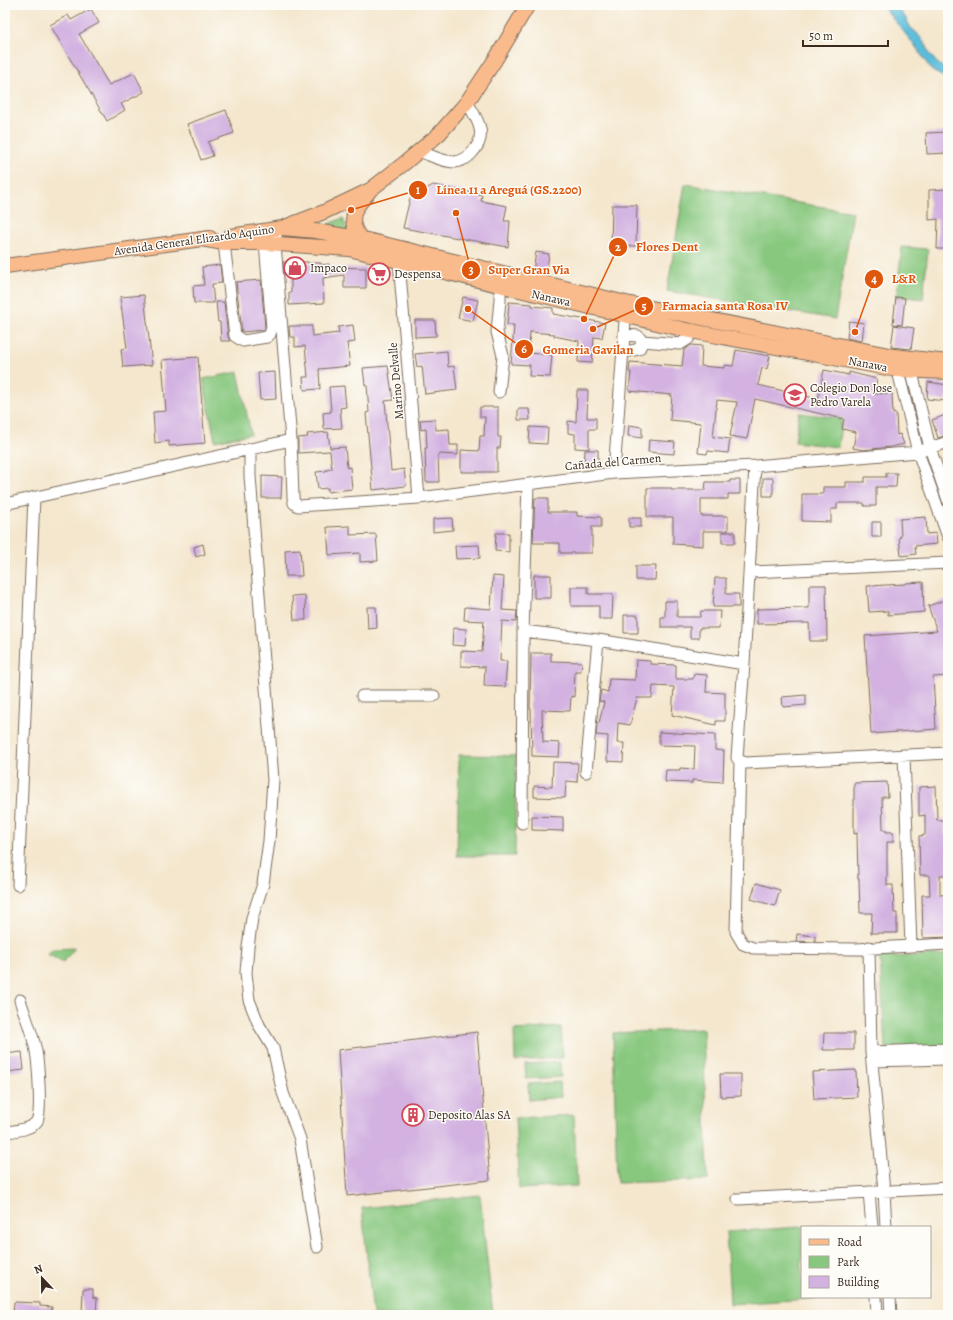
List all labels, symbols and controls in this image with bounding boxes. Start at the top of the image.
scale bar [803,22,888,48]
text: 50 m [809,28,833,44]
callout: Línea 11 a Areguá (GS.2200) [408,177,590,202]
text: Línea 11 a Areguá (GS.2200) [436,181,582,198]
text: 1 [416,182,421,198]
street label: Avenida General Elizardo Aquino [112,221,275,259]
callout: Flores Dent [608,234,706,259]
text: Flores Dent [636,238,699,255]
text: 2 [615,239,621,255]
shop icon: Impaco [282,255,308,281]
callout: Super Gran Via [461,257,578,282]
place label: Impaco [310,260,347,276]
supermarket icon: Despensa [366,261,392,287]
text: Super Gran Via [488,261,570,278]
text: 3 [468,262,474,278]
place label: Despensa [394,266,442,282]
callout: L&R [864,266,925,291]
text: L&R [892,270,917,287]
text: 4 [871,271,877,287]
street label: Nanawa [530,286,573,310]
callout: Farmacia santa Rosa IV [634,293,796,318]
text: Farmacia santa Rosa IV [662,297,789,314]
text: 5 [641,298,647,314]
callout: Gomeria Gavilan [514,337,641,362]
text: 6 [521,341,527,357]
text: Gomeria Gavilan [543,341,634,358]
street label: Marino Delvalle [385,342,407,420]
street label: Nanawa [847,352,889,376]
place label: Colegio Don Jose Pedro Varela [810,380,892,410]
school or university icon: Colegio Don Jose Pedro Varela [782,382,808,408]
street label: Cañada del Carmen [564,450,662,474]
building icon: Deposito Alas SA [400,1102,426,1128]
place label: Deposito Alas SA [428,1107,511,1123]
legend [801,1226,931,1298]
text: Road [837,1234,863,1250]
text: Park [837,1254,860,1270]
north arrow [22,1258,62,1298]
text: N [32,1261,45,1278]
text: Building [837,1274,879,1290]

